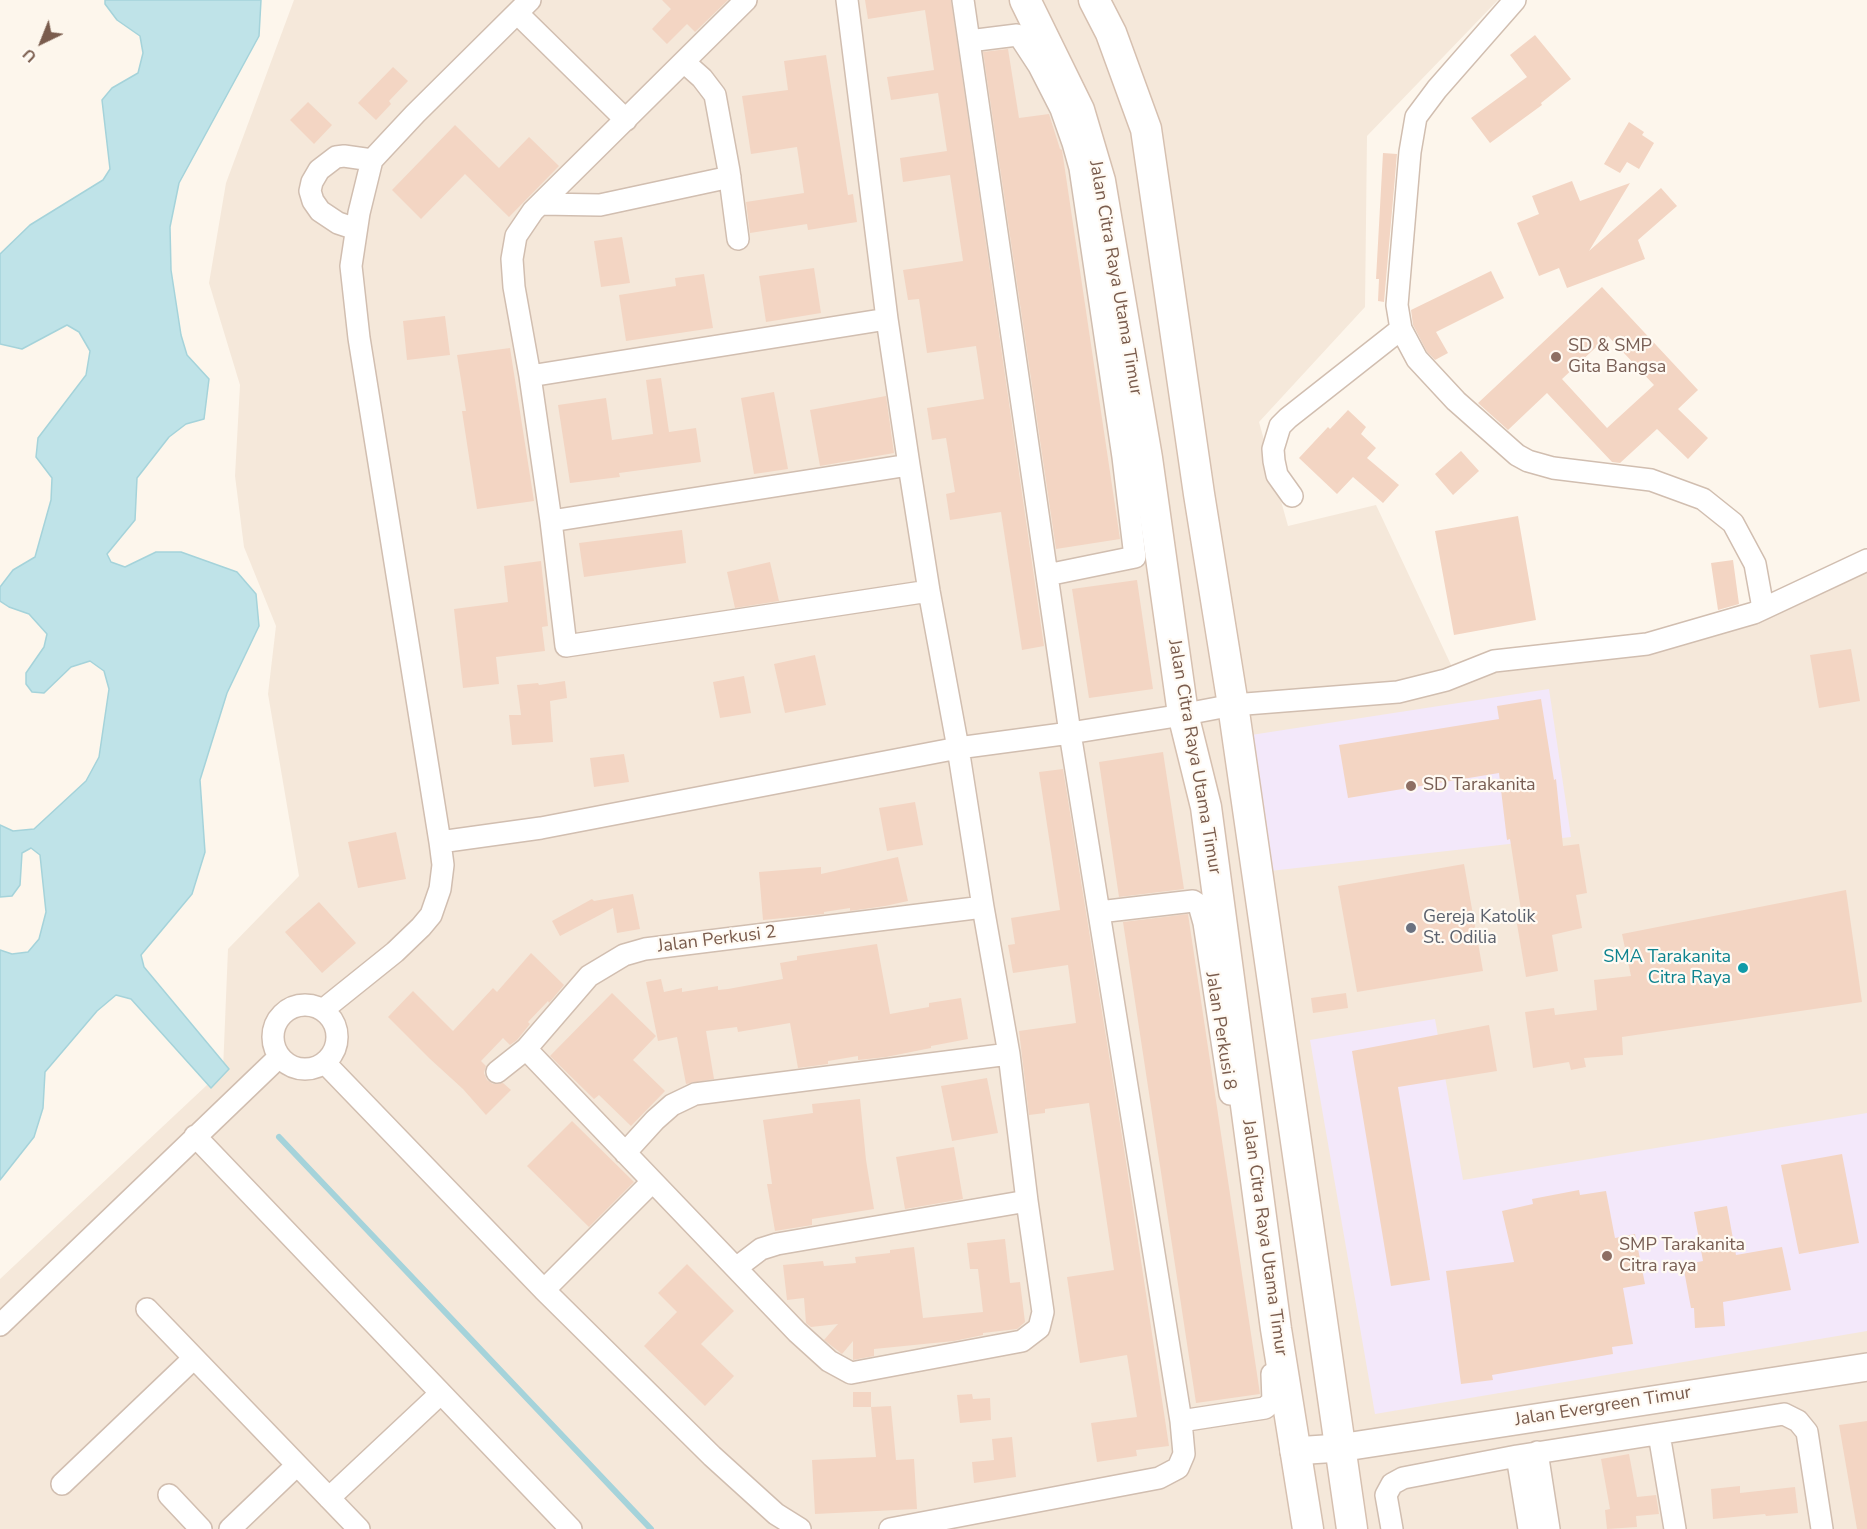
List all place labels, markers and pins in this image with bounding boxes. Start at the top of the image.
place label: SD & SMP Gita Bangsa [1568,336,1666,378]
marker: SD & SMP Gita Bangsa [1549,350,1563,364]
place label: SD Tarakanita [1423,775,1536,797]
marker: SD Tarakanita [1404,779,1418,793]
place label: Gereja Katolik St. Odilia [1423,907,1535,950]
marker: Gereja Katolik St. Odilia [1404,921,1418,935]
place label: SMA Tarakanita Citra Raya [1603,947,1731,990]
marker: SMA Tarakanita Citra Raya [1736,961,1750,975]
place label: SMP Tarakanita Citra raya [1619,1235,1745,1278]
marker: SMP Tarakanita Citra raya [1600,1249,1614,1263]

